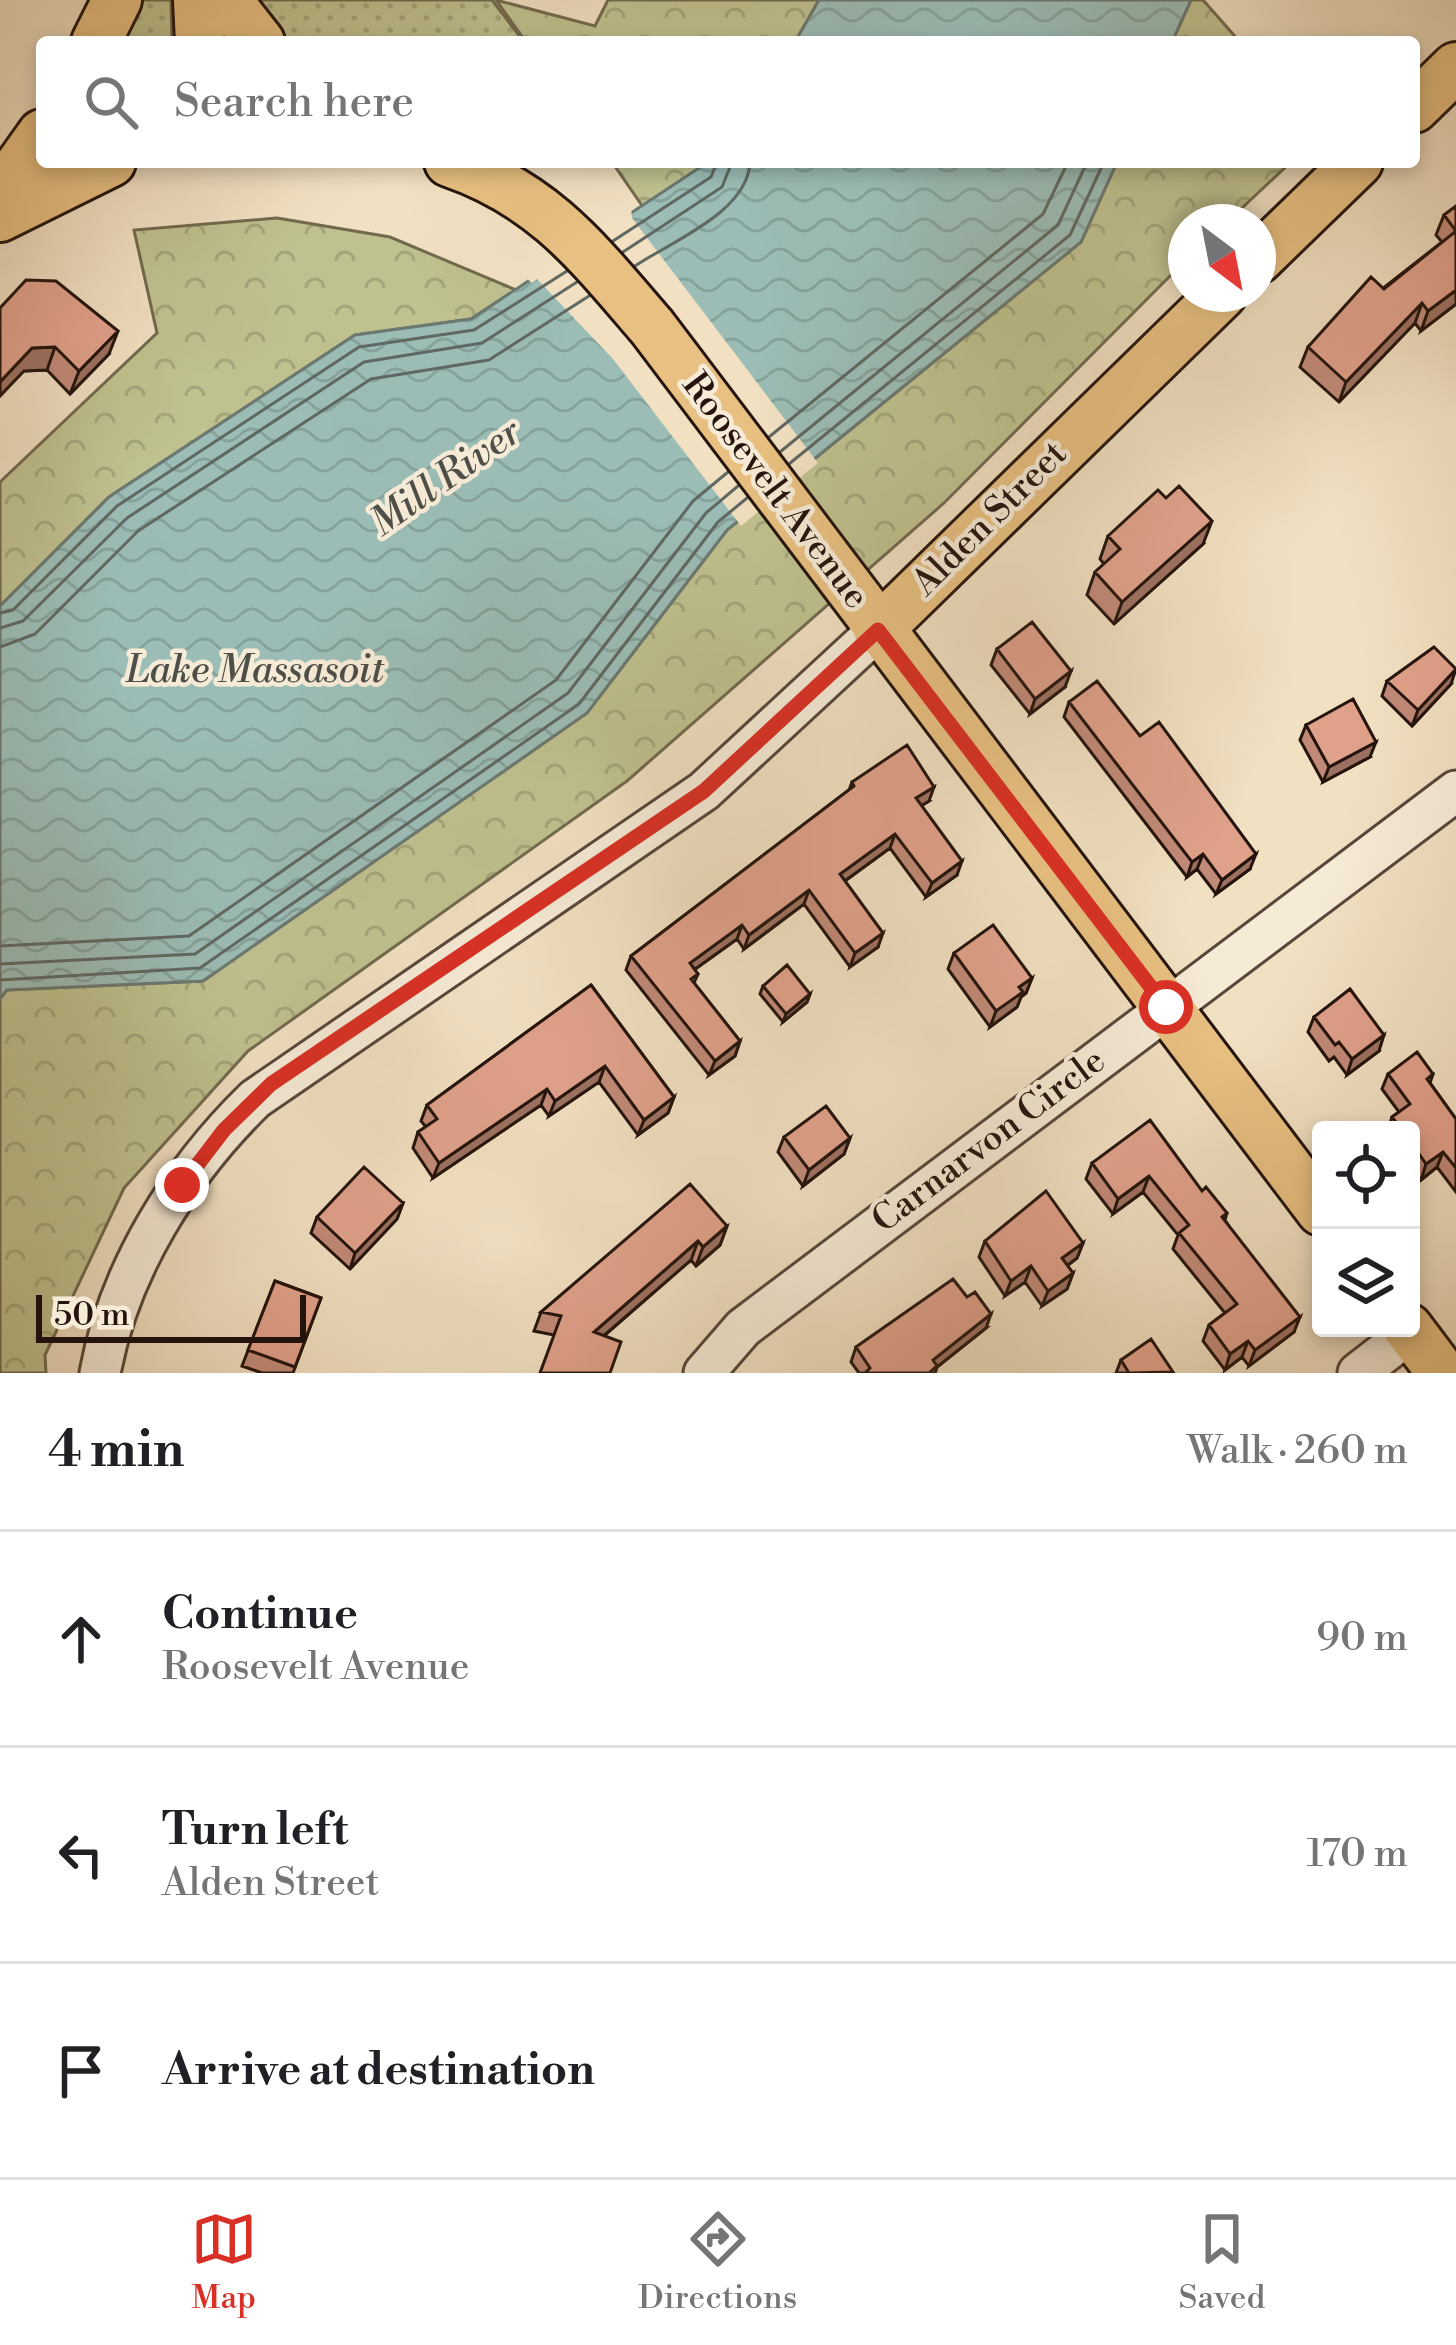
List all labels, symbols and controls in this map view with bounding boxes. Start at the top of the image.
search box [36,36,1420,168]
icon: search [78,69,144,135]
text: Search here [174,74,414,131]
north arrow [1168,204,1276,312]
street label: Roosevelt Avenue [672,364,878,618]
water label: Mill River [361,407,532,548]
street label: Alden Street [902,432,1077,607]
water label: Lake Massasoit [125,646,385,695]
route start [1139,980,1193,1034]
street label: Carnarvon Circle [864,1039,1114,1243]
map controls [1312,1121,1420,1337]
button: locate [1312,1121,1420,1229]
route end [155,1158,209,1212]
button: layers [1312,1229,1420,1337]
scale bar [36,1289,306,1342]
text: 50 m [54,1295,130,1336]
text: 4 min [48,1419,184,1483]
text: Walk · 260 m [1187,1427,1408,1476]
text: Continue [162,1586,358,1643]
icon: ahead [48,1606,114,1672]
text: 90 m [1316,1614,1408,1663]
text: Roosevelt Avenue [162,1643,470,1692]
text: Turn left [162,1802,348,1859]
icon: left [48,1822,114,1888]
text: 170 m [1306,1830,1408,1879]
text: Alden Street [162,1859,379,1908]
icon: arrive [48,2038,114,2104]
text: Arrive at destination [162,2042,595,2099]
tab: Map [191,2206,257,2319]
tab: Directions [638,2206,797,2319]
tab: Saved [1179,2206,1265,2319]

